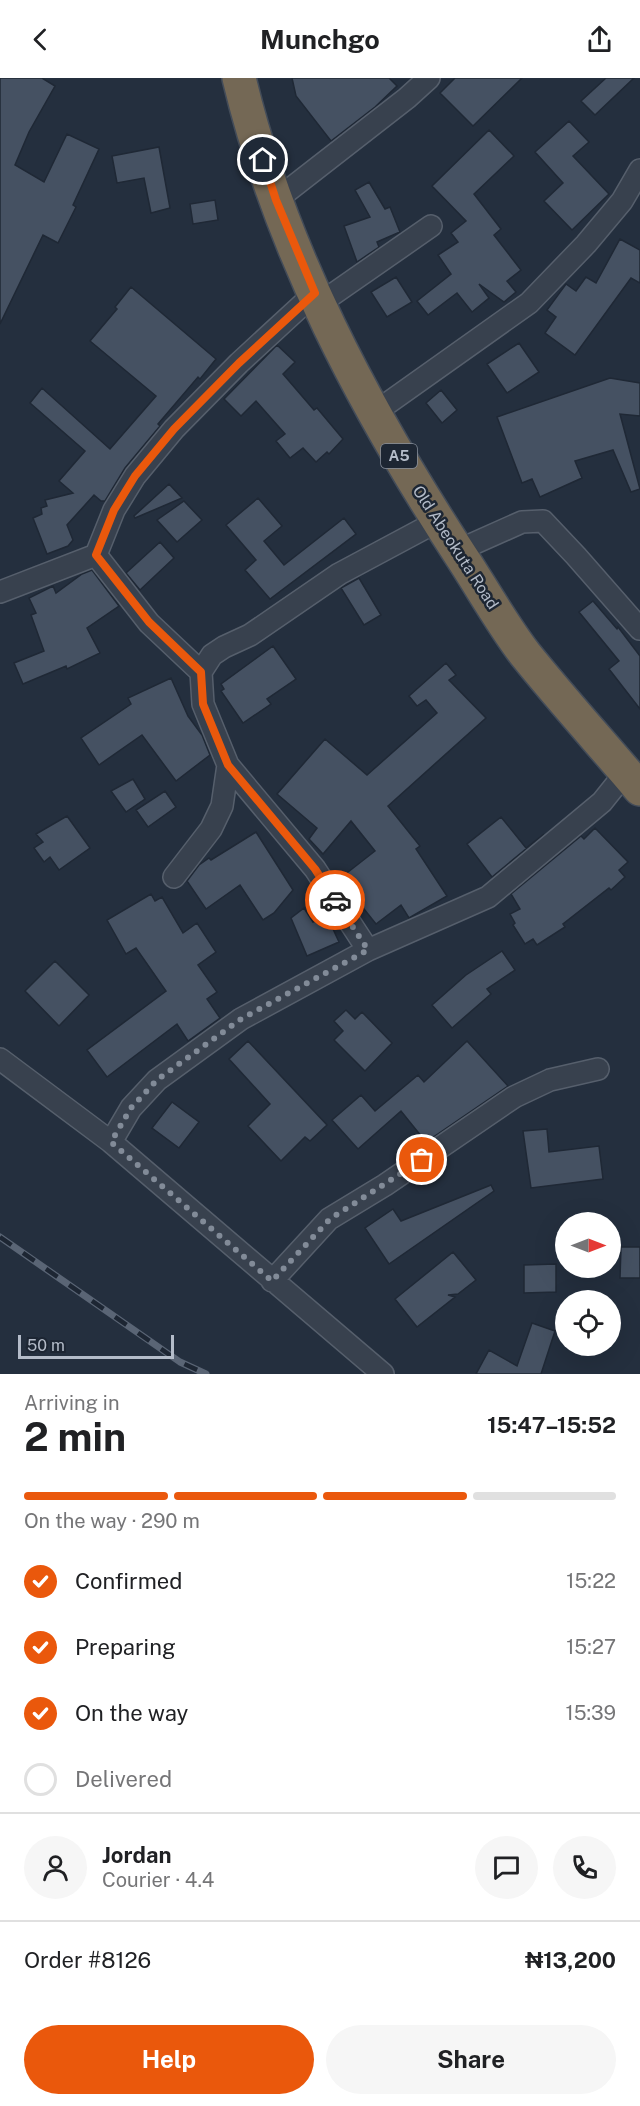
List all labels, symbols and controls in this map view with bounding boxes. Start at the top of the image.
icon: back [24,23,57,56]
text: Munchgo [260,23,380,55]
icon: share [583,23,616,56]
pin [237,134,288,185]
icon: home [246,143,279,176]
road number: A5 [381,444,417,468]
street label: Old Abeokuta Road [409,482,503,613]
courier [305,870,365,930]
icon: car [319,884,352,917]
pin [396,1134,447,1185]
icon: bag [405,1143,438,1176]
north arrow [555,1212,621,1278]
map controls [555,1212,621,1356]
button: locate [555,1290,621,1356]
scale bar [18,1332,174,1360]
text: 50 m [27,1336,65,1355]
text: Arriving in [24,1391,119,1415]
text: 15:47–15:52 [487,1412,616,1438]
text: 2 min [24,1414,126,1460]
text: On the way · 290 m [24,1509,200,1533]
icon: check [24,1565,57,1598]
text: Confirmed [75,1568,182,1594]
text: 15:22 [566,1569,616,1593]
icon: check [24,1631,57,1664]
text: Preparing [75,1634,176,1660]
text: 15:27 [566,1635,616,1659]
icon: check [24,1697,57,1730]
text: On the way [75,1700,188,1726]
text: 15:39 [566,1701,616,1725]
text: Delivered [75,1766,172,1792]
button: person [24,1836,87,1899]
button: chat [475,1836,538,1899]
button: phone [553,1836,616,1899]
text: Jordan [102,1842,171,1868]
text: Courier · 4.4 [102,1868,214,1892]
text: Order #8126 [24,1947,151,1973]
text: ₦13,200 [525,1947,616,1973]
button: Help [24,2025,314,2094]
button: Share [326,2025,616,2094]

